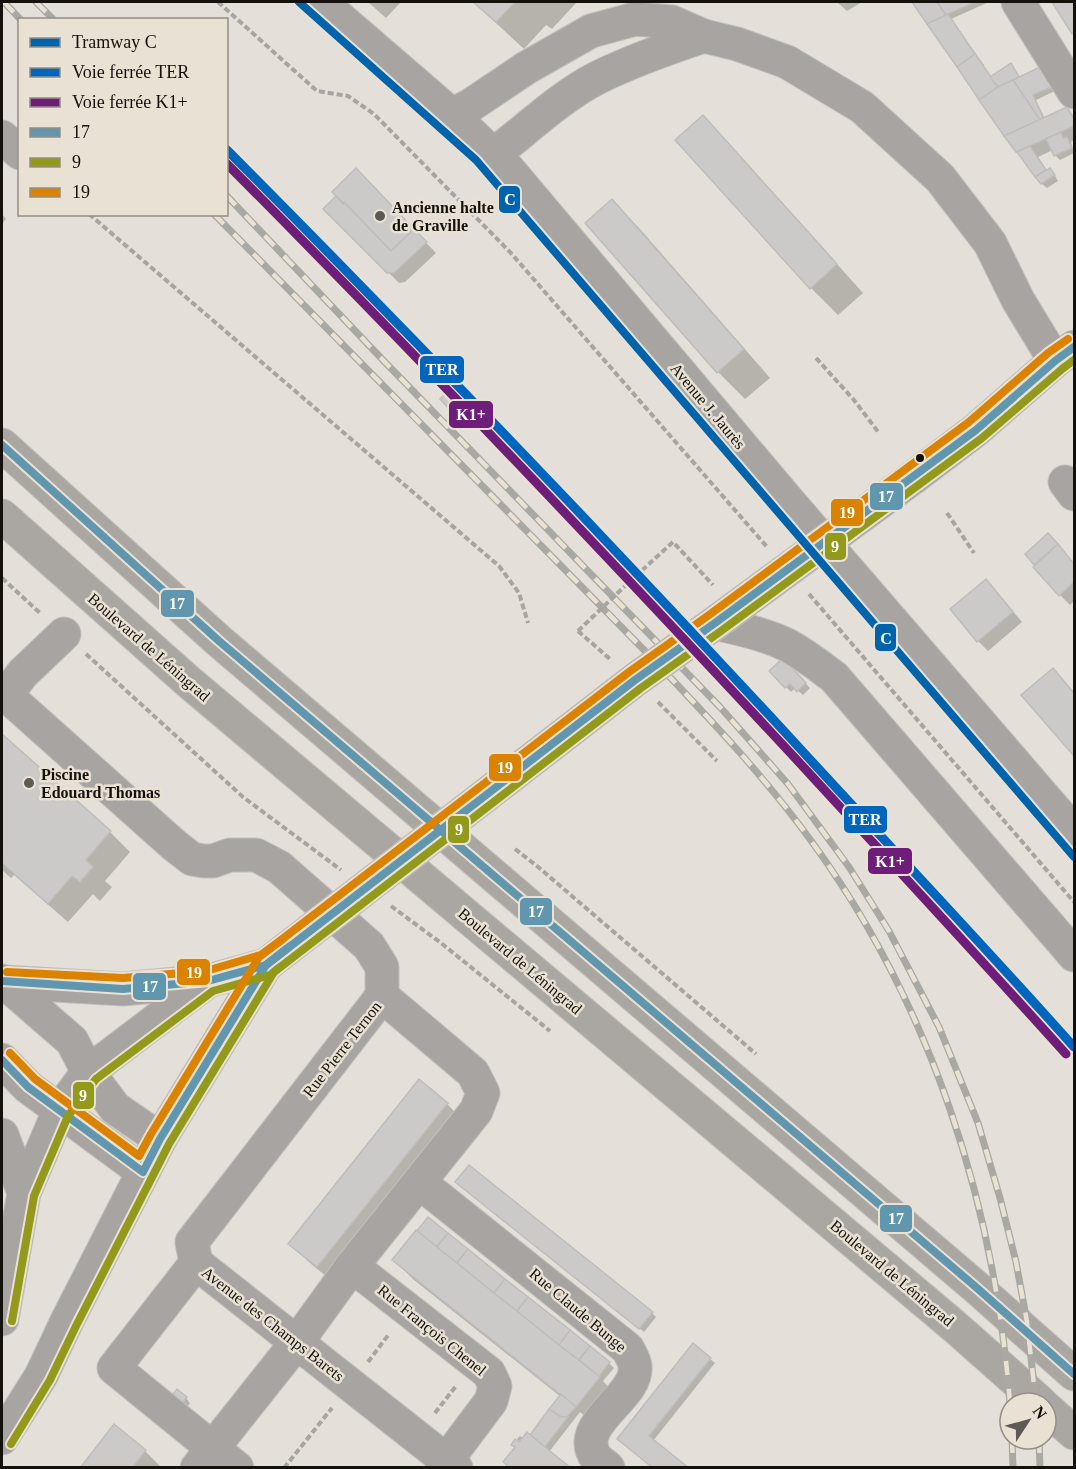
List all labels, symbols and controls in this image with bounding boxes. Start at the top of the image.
legend [18,18,228,216]
text: Tramway C [72,32,157,52]
text: Voie ferrée TER [72,62,189,82]
text: Voie ferrée K1+ [72,92,188,112]
text: 17 [72,122,90,142]
text: 9 [72,152,81,172]
text: 19 [72,182,90,202]
line badge: C [498,185,521,214]
text: C [504,191,516,208]
place label: Ancienne halte de Graville [392,199,494,234]
marker: Ancienne halte de Graville [373,209,387,223]
line badge: TER [419,355,465,384]
street label: Avenue J. Jaurès [667,360,749,452]
text: TER [426,361,459,378]
line badge: K1+ [448,400,494,429]
text: K1+ [456,406,486,423]
unlabelled marker [914,452,926,464]
line badge: 17 [869,482,904,511]
text: 17 [878,488,894,505]
line badge: 19 [830,498,864,527]
text: 19 [839,504,855,521]
line badge: 9 [824,532,847,561]
text: 9 [831,538,839,555]
line badge: 17 [160,589,195,618]
street label: Boulevard de Léningrad [84,590,213,705]
text: 17 [169,595,185,612]
line badge: C [874,623,897,652]
text: C [880,630,892,647]
line badge: 19 [488,753,522,782]
text: 19 [497,759,513,776]
place label: Piscine Edouard Thomas [41,766,160,801]
marker: Piscine Edouard Thomas [22,776,36,790]
line badge: TER [843,805,888,834]
text: TER [849,811,882,828]
line badge: 9 [447,815,470,844]
text: 9 [455,821,463,838]
line badge: K1+ [867,847,913,875]
text: K1+ [875,853,905,870]
line badge: 17 [519,897,553,926]
text: 17 [528,903,544,920]
street label: Boulevard de Léningrad [454,905,585,1018]
line badge: 19 [176,958,211,986]
text: 19 [186,964,202,981]
line badge: 17 [132,972,167,1001]
text: 17 [142,978,158,995]
street label: Rue Pierre Ternon [299,998,385,1100]
line badge: 9 [72,1081,95,1110]
text: 9 [79,1087,87,1104]
line badge: 17 [879,1204,913,1233]
text: 17 [888,1210,904,1227]
street label: Boulevard de Léningrad [826,1217,957,1330]
street label: Avenue des Champs Barets [198,1263,347,1385]
street label: Rue Claude Bunge [526,1265,630,1356]
street label: Rue François Chenel [374,1281,490,1380]
north arrow [998,1391,1058,1451]
text: N [1029,1403,1050,1423]

